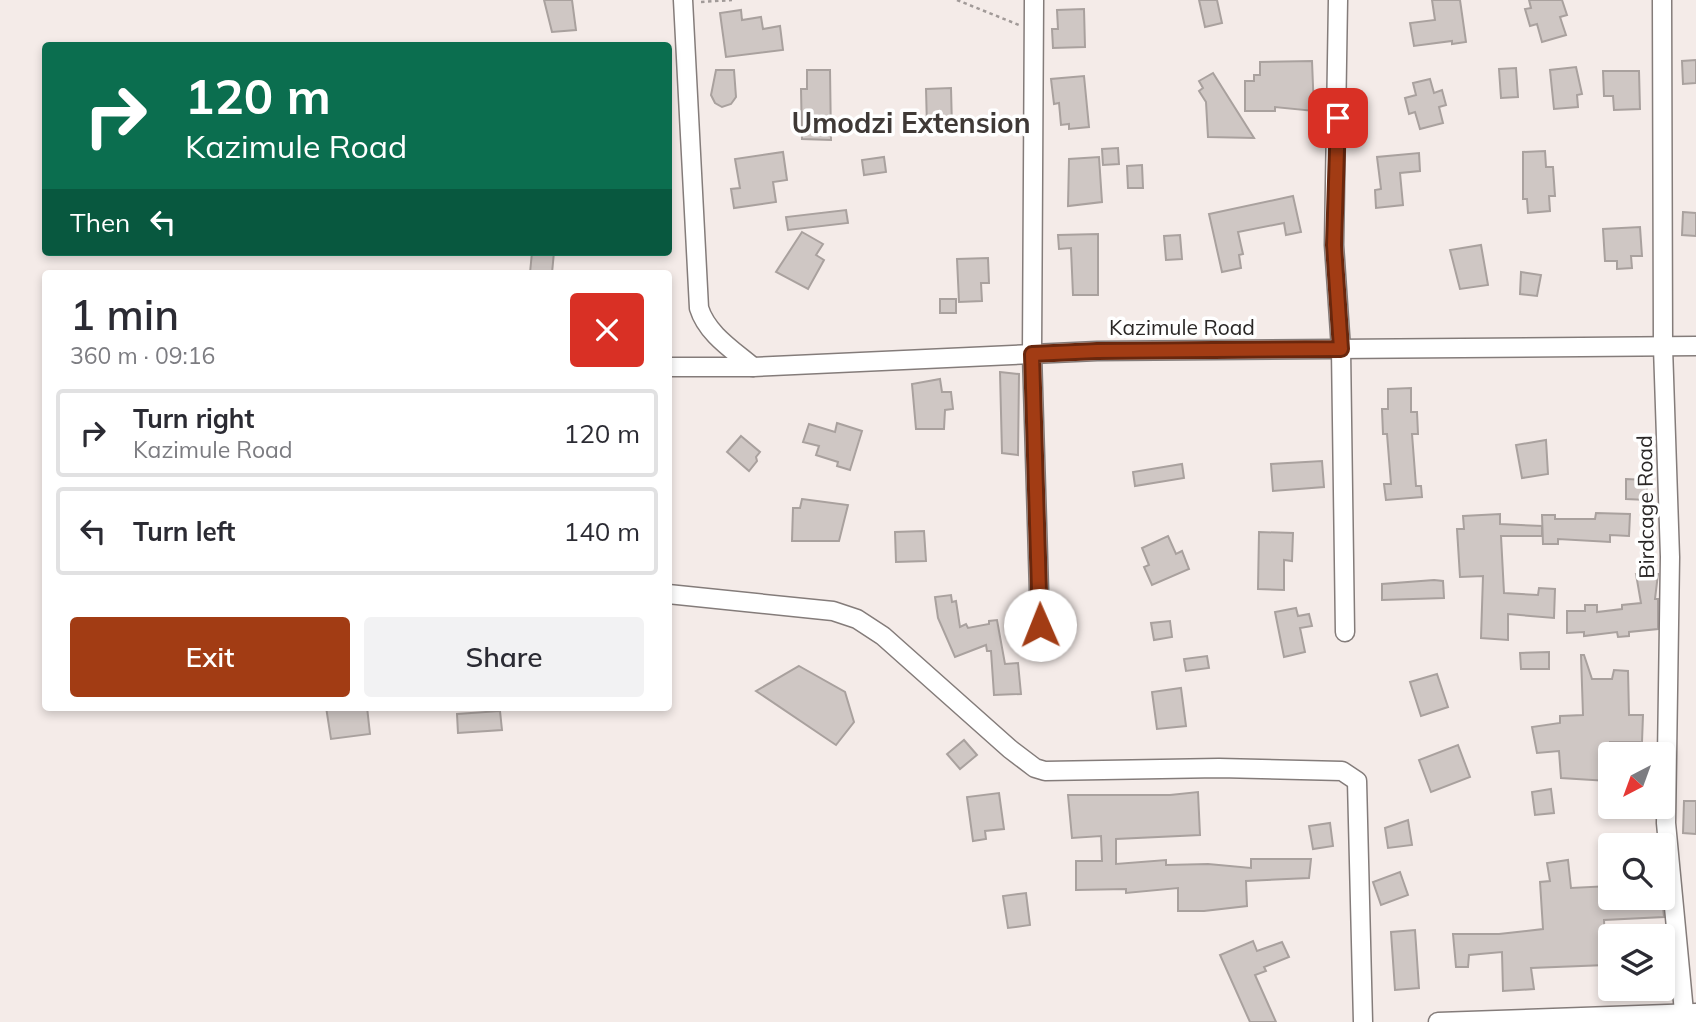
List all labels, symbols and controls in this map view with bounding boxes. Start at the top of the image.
text: 120 m [185,65,331,126]
icon: right [70,70,161,161]
pin [1308,88,1368,148]
icon: arrive [1319,99,1357,137]
district label: Umodzi Extension [791,105,1031,140]
text: Kazimule Road [185,126,407,166]
icon: left [144,203,182,241]
text: Then [70,206,130,239]
text: 1 min [70,288,179,341]
button: close [570,293,644,367]
street label: Kazimule Road [1109,314,1255,340]
text: 360 m · 09:16 [70,341,215,370]
text: Turn right [133,402,254,435]
icon: right [74,414,112,452]
text: 120 m [564,417,640,450]
text: Kazimule Road [133,435,293,464]
street label: Birdcage Road [1631,435,1659,579]
icon: left [74,512,112,550]
text: Turn left [133,515,235,548]
text: 140 m [564,515,640,548]
position arrow [1003,588,1077,662]
button: Exit [70,617,350,697]
button: Share [364,617,644,697]
north arrow [1598,742,1675,819]
map controls [1598,742,1675,1001]
button: search [1598,833,1675,910]
button: layers [1598,924,1675,1001]

